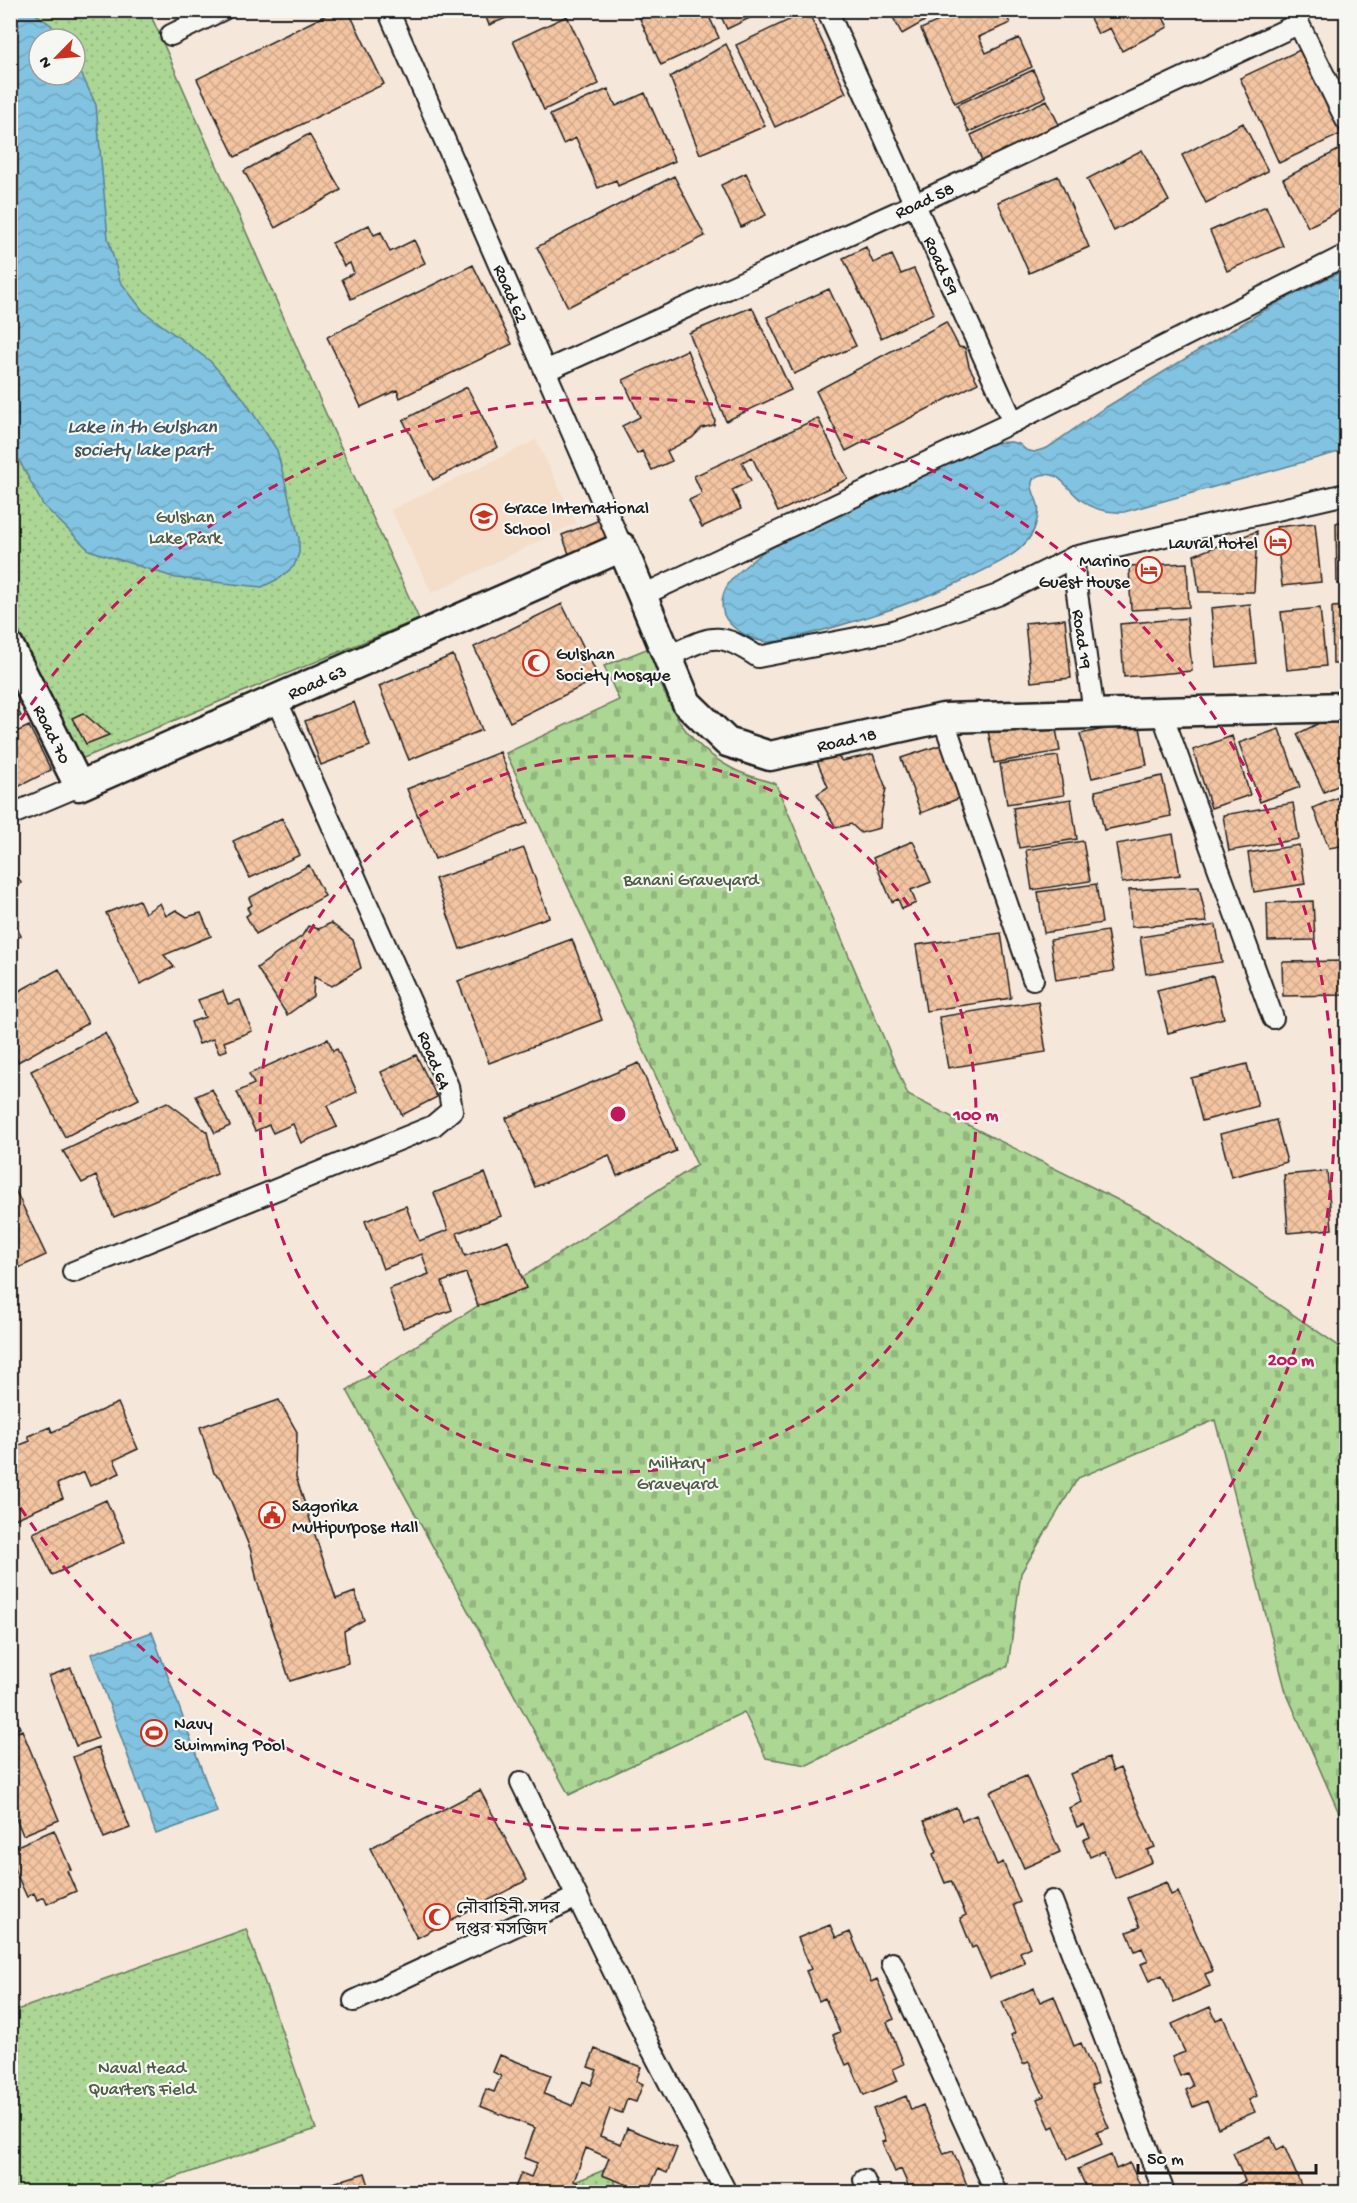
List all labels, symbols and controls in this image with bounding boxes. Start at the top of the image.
north arrow [27,27,87,87]
text: N [36,53,57,71]
street label: Road 58 [892,179,958,225]
street label: Road 59 [918,234,962,299]
street label: Road 62 [487,262,531,327]
water label: Lake in th Gulshan society lake part [67,417,217,463]
place label: Grace International School [504,499,649,541]
school or university icon: Grace International School [469,502,499,532]
park label: Gulshan Lake Park [149,508,223,550]
hotel icon: Laural Hotel [1263,527,1293,557]
place label: Laural Hotel [1168,534,1258,555]
place label: Marino Guest House [1039,552,1131,594]
hotel icon: Marino Guest House [1134,555,1164,585]
street label: Road 19 [1066,608,1095,670]
place label: Gulshan Society Mosque [556,645,671,687]
mosque icon: Gulshan Society Mosque [521,648,551,678]
street label: Road 63 [285,662,350,706]
street label: Road 70 [27,702,74,768]
street label: Road 18 [815,725,879,758]
park label: Banani Graveyard [622,871,760,892]
street label: Road 64 [411,1029,454,1094]
centre of rings [608,1104,628,1124]
text: 100 m [953,1106,999,1127]
text: 200 m [1268,1351,1314,1372]
park label: Military Graveyard [637,1454,719,1496]
place label: Sagorika Multipurpose Hall [292,1497,418,1539]
public building icon: Sagorika Multipurpose Hall [257,1500,287,1530]
place label: Navy Swimming Pool [174,1715,285,1757]
sports icon: Navy Swimming Pool [139,1718,169,1748]
place label: নৌবাহিনী সদর দপ্তর মসজিদ [455,1897,560,1941]
mosque icon: নৌবাহিনী সদর দপ্তর মসজিদ [422,1902,452,1932]
park label: Naval Head Quarters Field [88,2059,197,2101]
scale bar [1138,2137,1316,2175]
text: 50 m [1147,2150,1184,2171]

